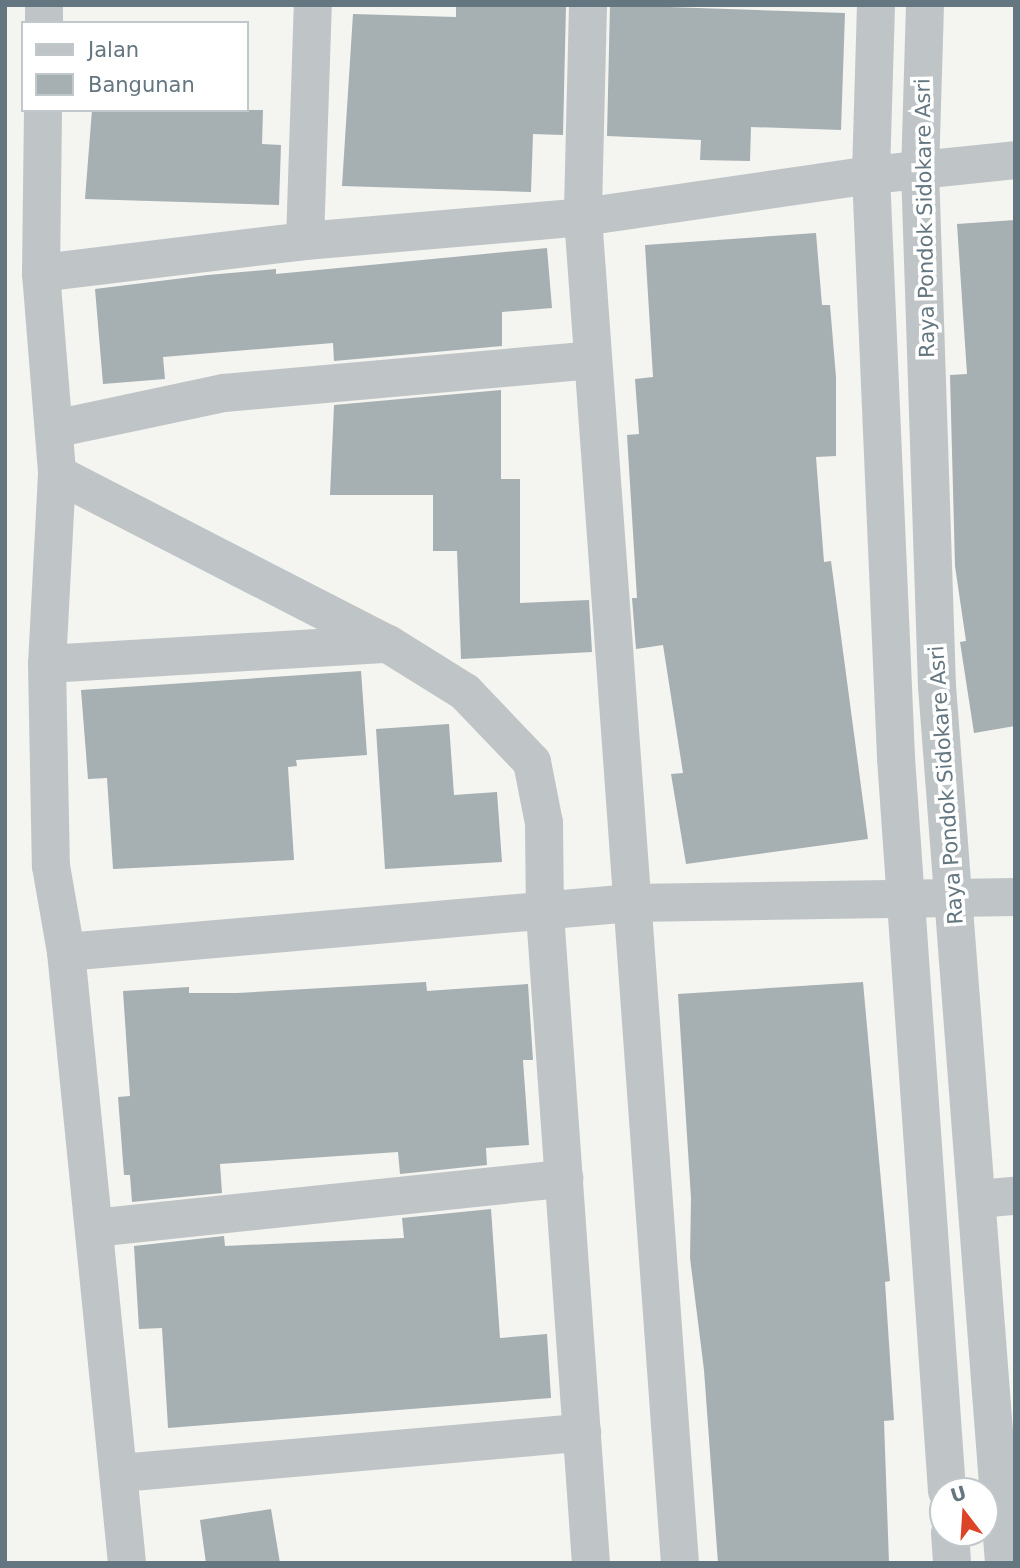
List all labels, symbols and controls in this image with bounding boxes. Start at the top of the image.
legend [21,21,248,112]
text: Jalan [88,38,139,62]
text: Bangunan [88,73,195,97]
street label: Raya Pondok Sidokare Asri [910,78,940,358]
street label: Raya Pondok Sidokare Asri [924,645,968,925]
north arrow [929,1477,999,1547]
text: U [948,1481,969,1507]

